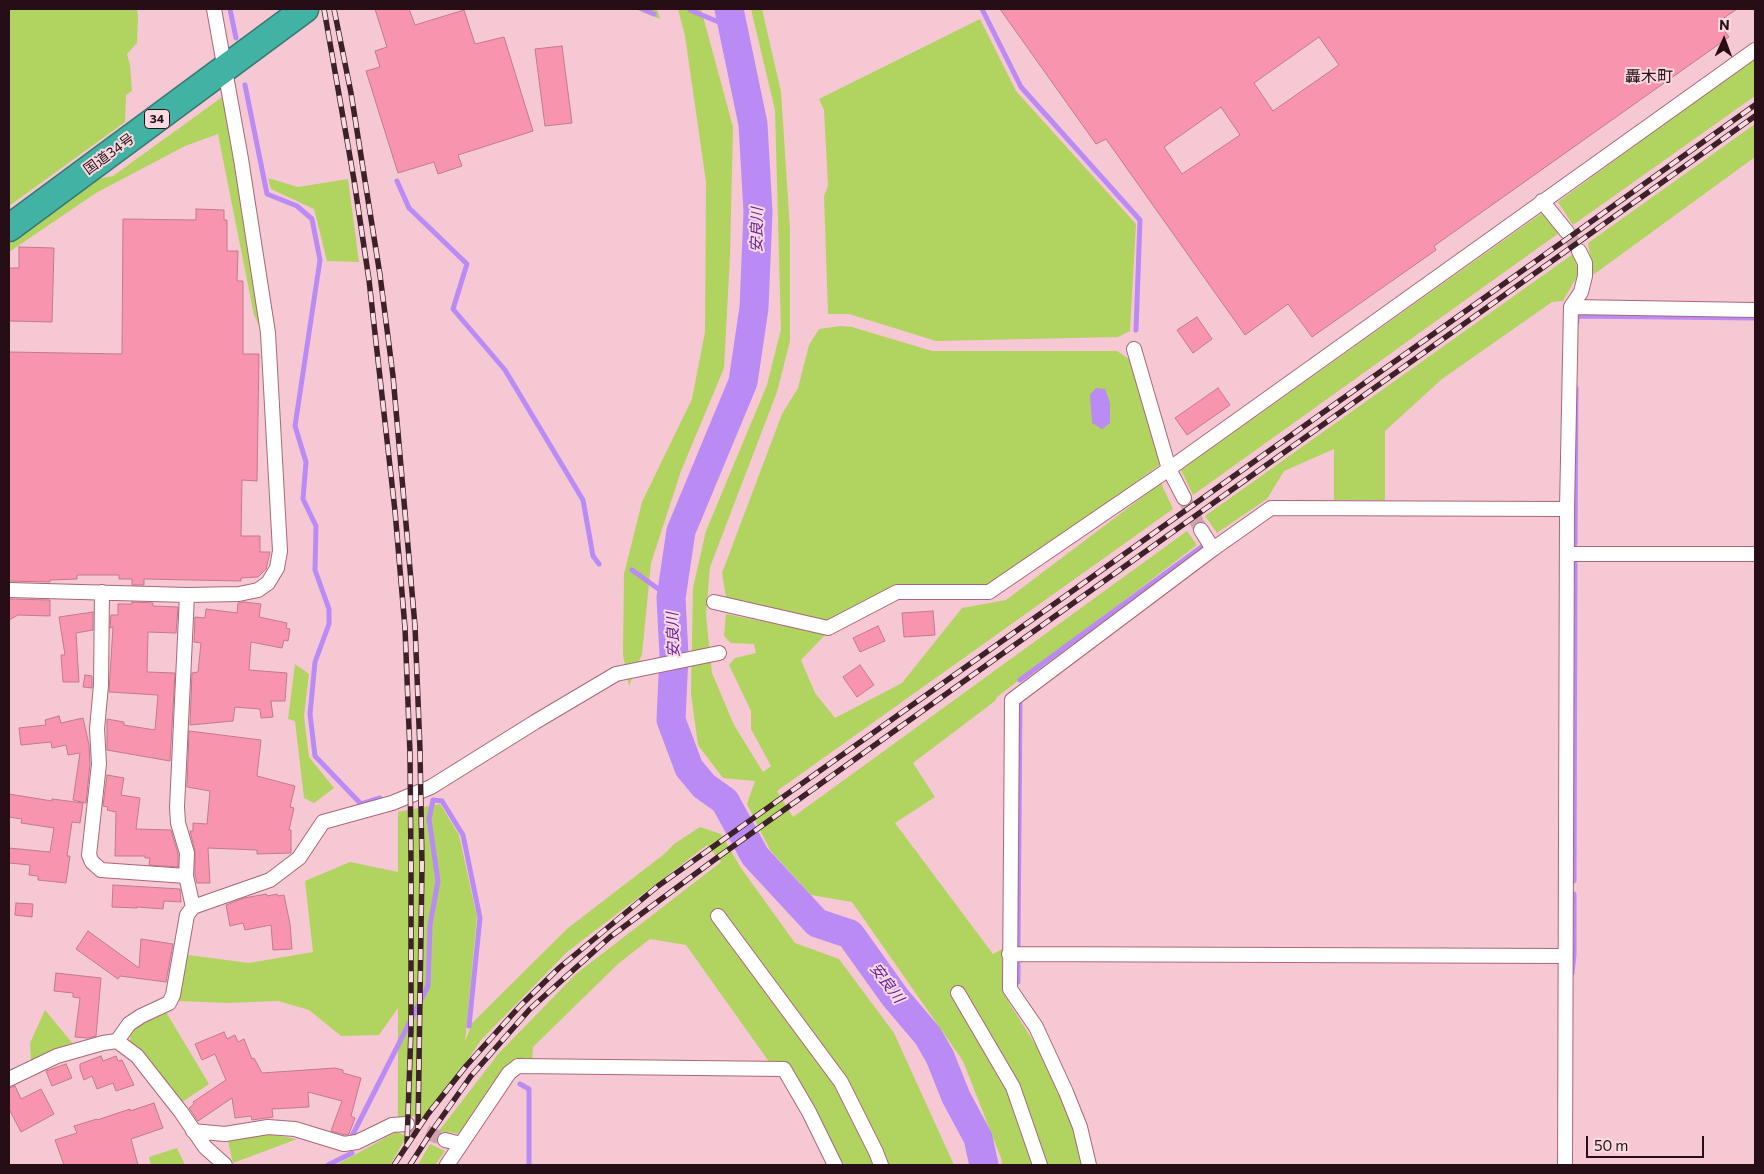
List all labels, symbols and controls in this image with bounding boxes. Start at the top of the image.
north arrow [1699,15,1749,65]
text: N [1719,16,1730,33]
district label: 轟木町 [1625,67,1673,87]
road number: 34 [144,110,170,128]
street label: 国道34号 [80,130,138,178]
water label: 安良川 [748,207,766,253]
water label: 安良川 [663,612,683,658]
water label: 安良川 [866,960,908,1006]
scale bar [1589,1126,1706,1158]
text: 50 m [1594,1136,1628,1154]

